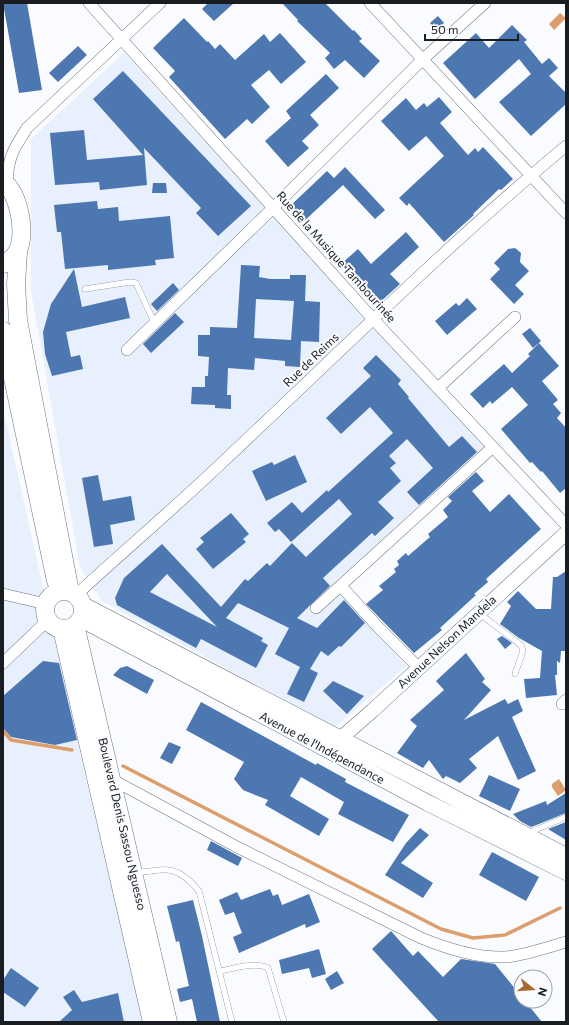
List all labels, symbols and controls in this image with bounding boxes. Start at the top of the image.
scale bar [425,16,518,42]
text: 50 m [431,22,459,36]
street label: Rue de la Musique Tambourinée [274,188,399,325]
street label: Rue de Reims [280,329,341,389]
street label: Avenue Nelson Mandela [394,592,498,691]
street label: Avenue de l'Indépendance [258,708,387,786]
street label: Boulevard Denis Sassou Nguesso [96,736,150,912]
north arrow [513,969,553,1009]
text: N [536,986,550,998]

